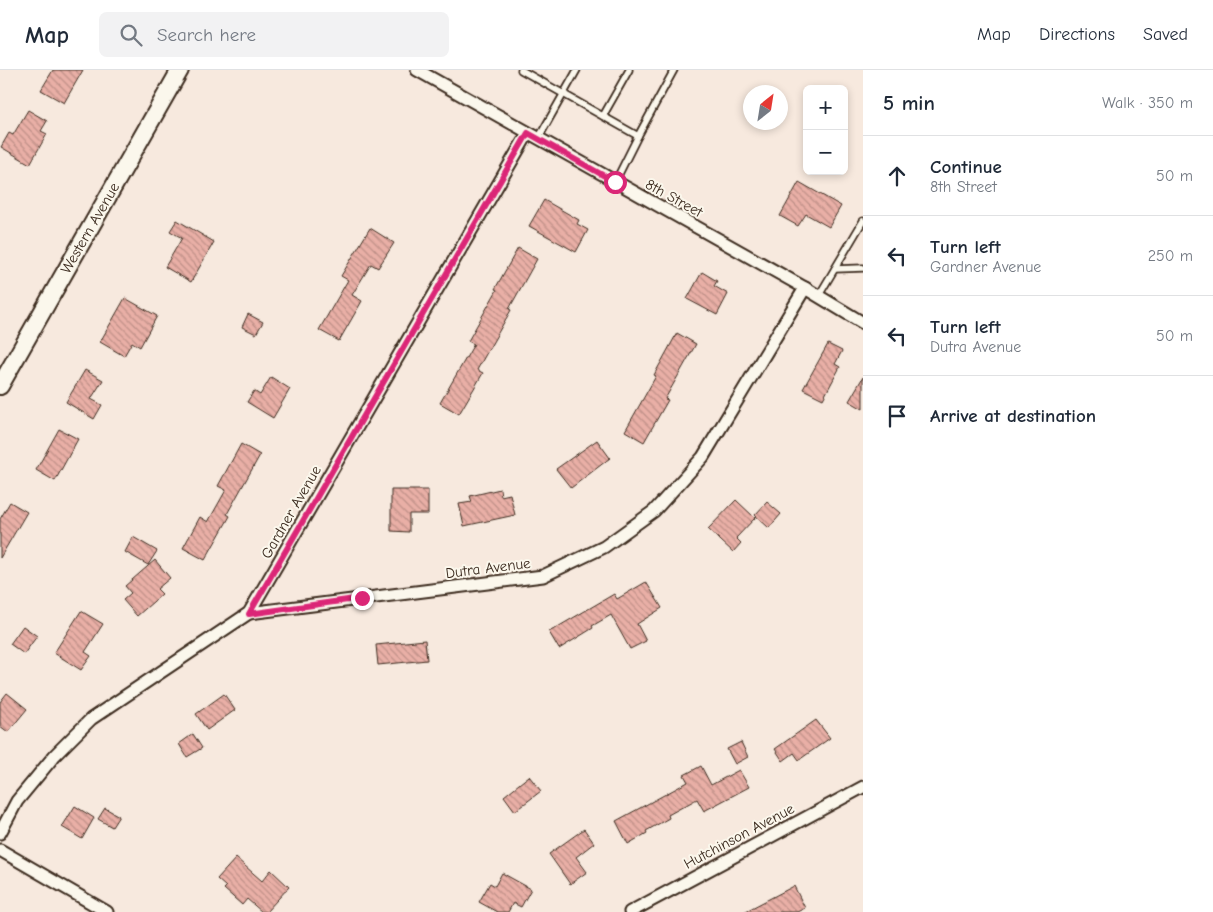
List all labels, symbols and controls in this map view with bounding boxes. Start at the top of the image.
search box [99,12,449,57]
text: Map [25,21,69,49]
icon: search [117,21,145,49]
text: Search here [157,24,256,46]
text: Map [977,24,1011,45]
text: Directions [1039,24,1115,45]
text: Saved [1143,24,1188,45]
north arrow [743,85,788,130]
map controls [803,85,848,175]
button: + [803,85,848,130]
text: 5 min [883,91,935,115]
text: Walk · 350 m [1102,94,1193,112]
button: − [803,130,848,175]
text: Continue [930,156,1002,178]
icon: ahead [883,162,911,190]
text: 50 m [1156,167,1193,185]
route start [604,171,627,194]
street label: 8th Street [642,175,706,221]
text: 8th Street [930,178,997,196]
street label: Western Avenue [57,179,124,277]
text: Turn left [930,236,1001,258]
icon: left [883,242,911,270]
text: 250 m [1148,247,1193,265]
text: Gardner Avenue [930,258,1041,276]
text: Turn left [930,316,1001,338]
icon: left [883,322,911,350]
text: 50 m [1156,327,1193,345]
text: Dutra Avenue [930,338,1021,356]
icon: arrive [883,402,911,430]
text: Arrive at destination [930,405,1096,427]
street label: Gardner Avenue [257,462,325,562]
street label: Dutra Avenue [444,554,532,582]
route end [351,587,374,610]
street label: Hutchinson Avenue [681,799,798,873]

